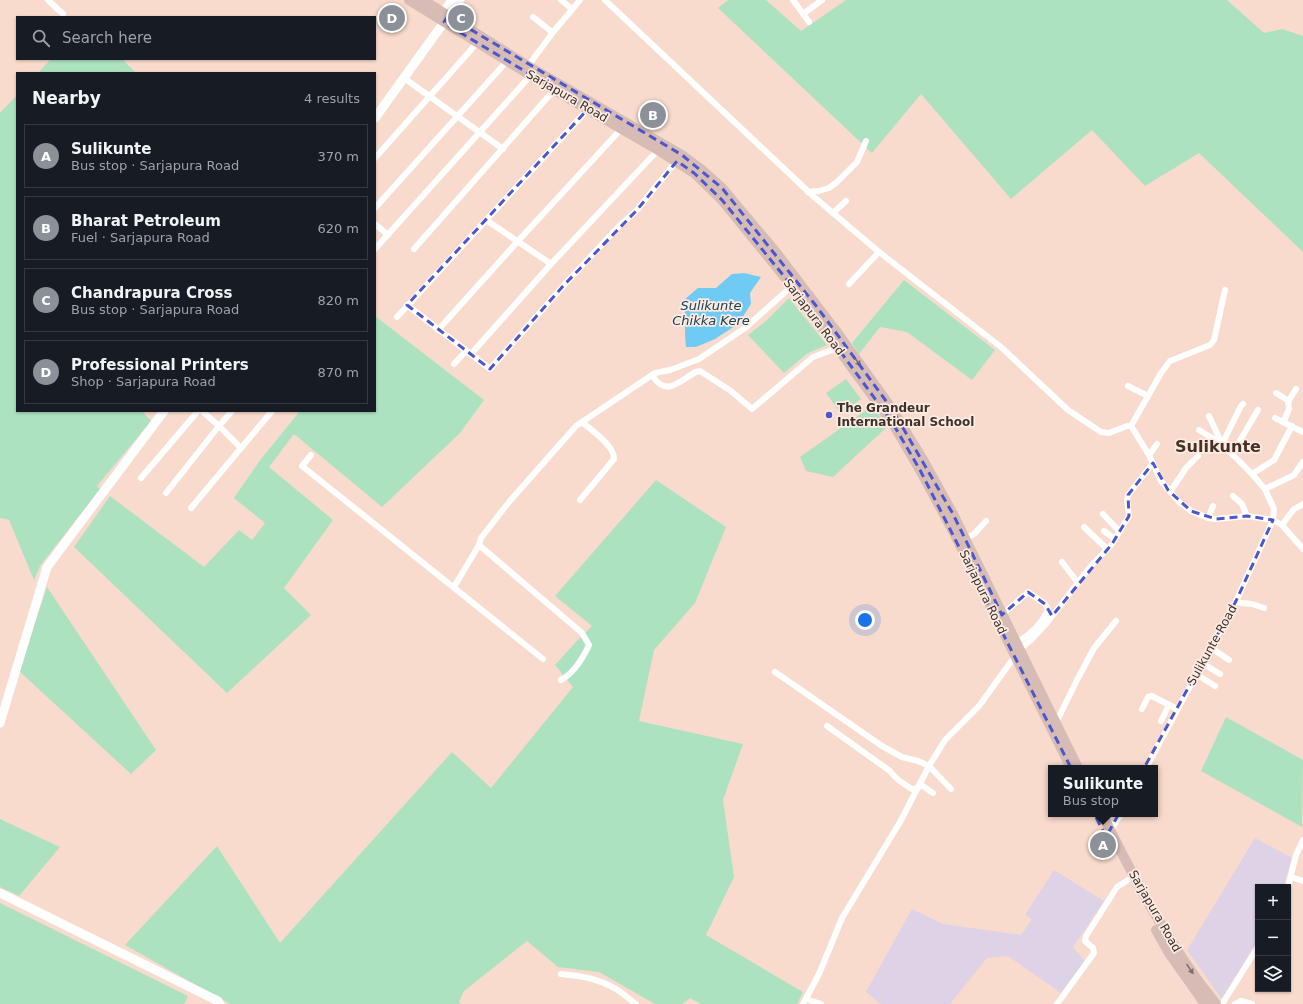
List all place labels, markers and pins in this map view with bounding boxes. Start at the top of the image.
pin: D [379,3,405,33]
pin: C [448,3,474,33]
pin: B [640,100,666,130]
place label: The Grandeur International School [837,401,974,429]
marker: The Grandeur International School [824,410,834,420]
pin: A [1090,830,1116,860]

